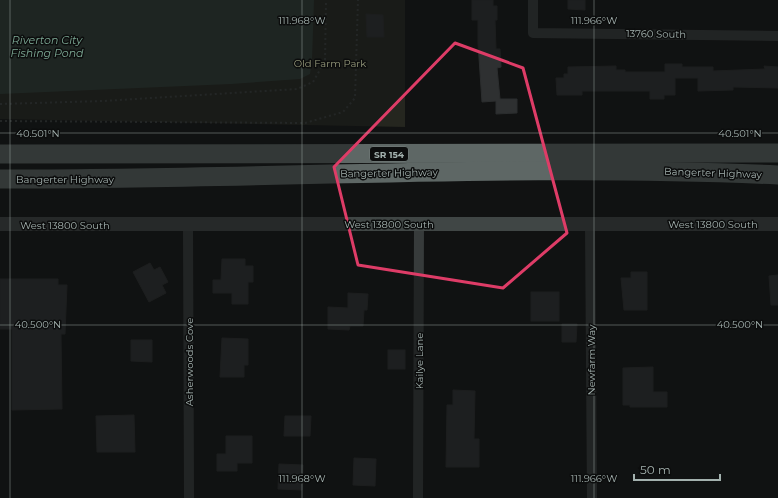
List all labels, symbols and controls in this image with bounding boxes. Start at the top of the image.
text: 111.968°W [278,14,326,27]
text: 111.966°W [571,14,617,27]
street label: 13760 South [626,27,686,41]
water label: Riverton City Fishing Pond [10,33,84,60]
park label: Old Farm Park [294,57,366,70]
text: 40.501°N [16,127,60,140]
text: 40.501°N [718,127,762,140]
road number: SR 154 [370,147,408,161]
street label: Bangerter Highway [664,165,763,181]
street label: Bangerter Highway [340,166,439,180]
street label: Bangerter Highway [16,173,115,186]
street label: West 13800 South [344,218,434,231]
street label: West 13800 South [668,218,758,231]
street label: West 13800 South [20,219,110,232]
text: 40.500°N [15,318,61,331]
street label: Asherwoods Cove [183,318,196,406]
text: 40.500°N [717,318,763,331]
street label: Newfarm Way [585,324,598,395]
street label: Kailye Lane [413,333,426,389]
scale bar [634,456,720,482]
text: 50 m [640,462,671,477]
text: 111.968°W [278,472,326,485]
text: 111.966°W [571,472,617,485]

